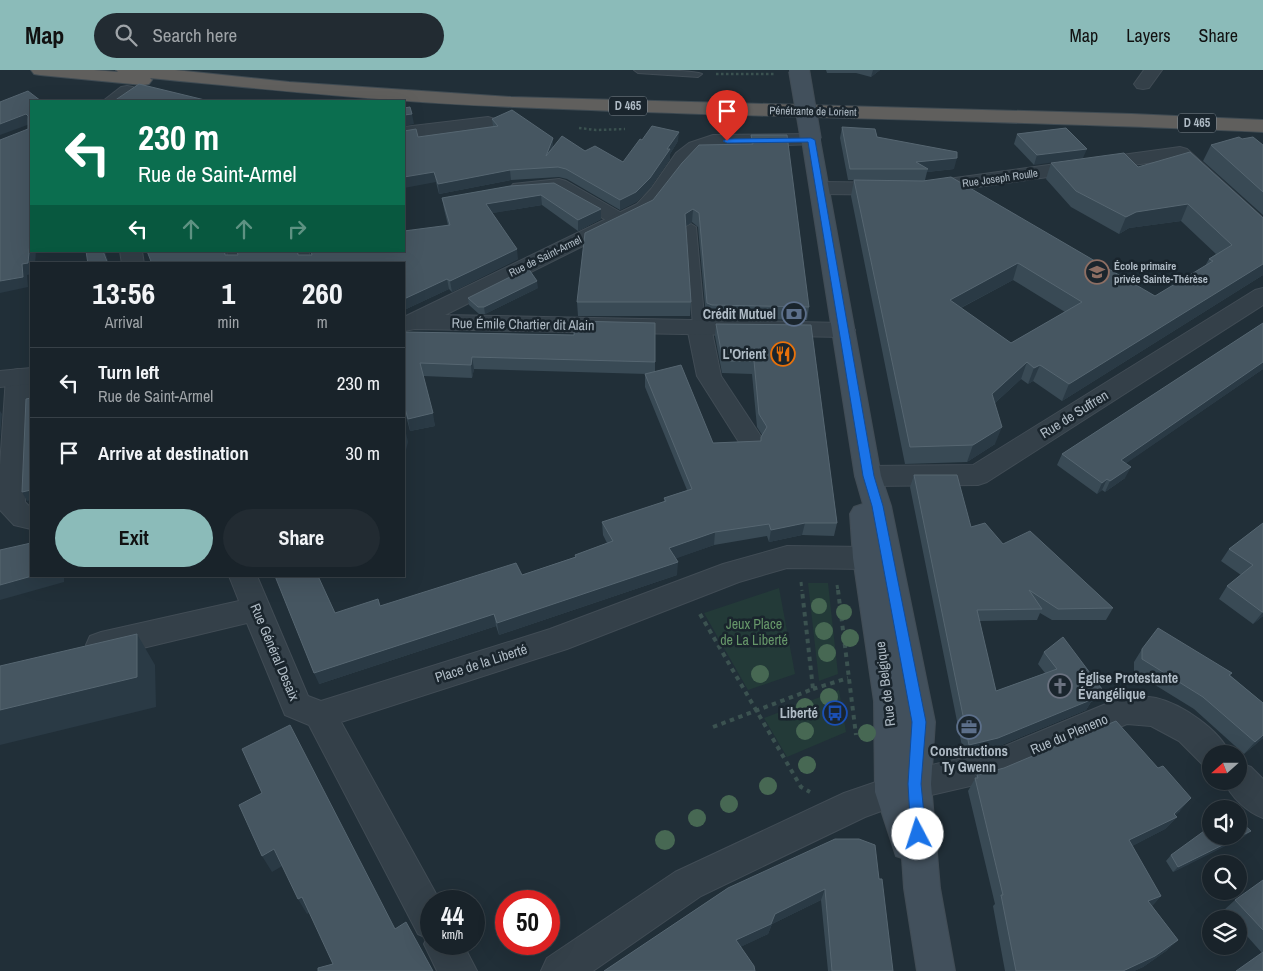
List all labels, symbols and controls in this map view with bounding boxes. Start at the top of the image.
search box [94,13,444,58]
text: Map [25,19,64,51]
icon: search [112,21,140,49]
text: Search here [152,22,237,48]
text: Map [1070,23,1098,48]
text: Layers [1126,23,1171,48]
text: Share [1199,23,1238,48]
pin [706,90,748,141]
road number: D 465 [609,97,647,116]
icon: arrive [713,97,741,125]
street label: Pénétrante de Lorient [769,103,857,119]
text: 230 m [138,114,219,161]
road number: D 465 [1178,114,1216,132]
icon: left [55,120,120,185]
text: Rue de Saint-Armel [138,159,296,189]
street label: Rue Joseph Roulle [961,166,1039,190]
icon: left [124,215,152,243]
icon: ahead [177,215,205,243]
icon: ahead [230,215,258,243]
icon: right [283,215,311,243]
street label: Rue de Saint-Armel [506,232,584,280]
school or university icon: École primaire privée Sainte-Thérèse [1084,259,1110,285]
place label: École primaire privée Sainte-Thérèse [1114,259,1208,286]
text: 13:56 [92,273,155,313]
text: 1 [222,273,235,313]
text: 260 [302,273,343,313]
bank icon: Crédit Mutuel [781,301,807,327]
place label: Crédit Mutuel [703,305,776,323]
text: Arrival [105,311,143,333]
text: min [217,311,239,333]
text: m [317,311,328,333]
street label: Rue Émile Chartier dit Alain [451,314,595,334]
restaurant icon: L'Orient [770,341,796,367]
place label: L'Orient [722,345,766,363]
text: Turn left [98,359,159,385]
icon: left [55,369,83,397]
text: 230 m [337,370,380,396]
text: Rue de Saint-Armel [98,385,213,407]
street label: Rue de Suffren [1037,386,1111,442]
icon: arrive [55,439,83,467]
text: Arrive at destination [98,440,249,466]
text: 30 m [345,440,380,466]
button: Exit [55,509,213,567]
button: Share [223,509,380,567]
street label: Rue Général Desaix [246,601,304,704]
park label: Jeux Place de La Liberté [720,615,788,649]
street label: Place de la Liberté [433,640,529,686]
street label: Rue de Belgique [871,640,899,728]
place label: Église Protestante Évangélique [1078,669,1178,703]
church icon: Église Protestante Évangélique [1047,673,1073,699]
bus stop icon: Liberté [822,700,848,726]
place label: Liberté [780,704,818,722]
street label: Rue du Pleneno [1028,710,1110,758]
office icon: Constructions Ty Gwenn [956,714,982,740]
place label: Constructions Ty Gwenn [930,742,1008,776]
north arrow [1202,745,1248,790]
map controls [1202,745,1247,955]
button: sound [1202,800,1247,845]
position arrow [891,807,943,859]
button: search [1202,855,1247,900]
speed limit sign: 50 [495,890,560,955]
text: 44 [441,899,464,933]
button: layers [1202,910,1247,955]
text: km/h [442,927,463,943]

